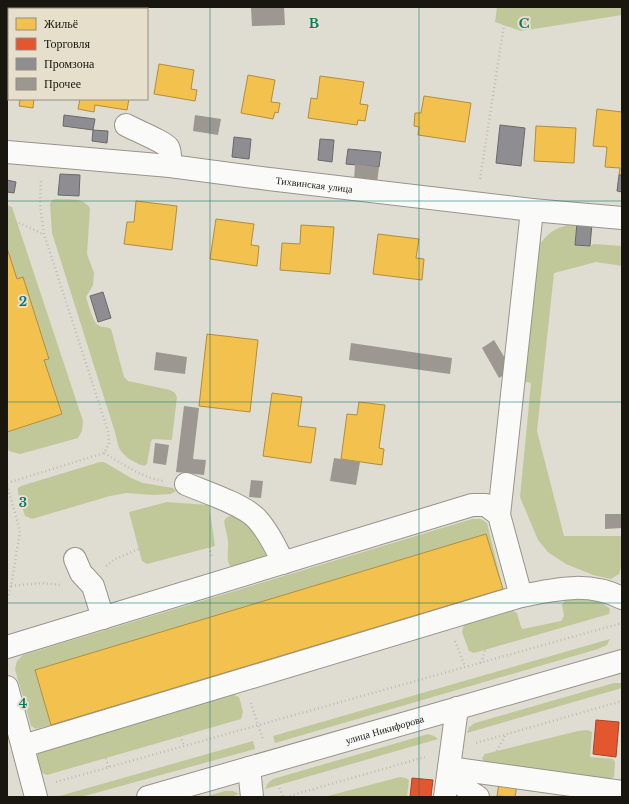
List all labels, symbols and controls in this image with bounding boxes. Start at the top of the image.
legend [8,8,148,100]
text: B [309,15,319,32]
text: C [519,15,530,32]
text: Жильё [44,16,78,31]
text: Торговля [44,36,91,51]
text: Промзона [44,56,95,71]
text: Прочее [44,76,81,91]
street label: Тихвинская улица [275,174,354,196]
text: 2 [19,293,27,310]
text: 3 [19,494,27,511]
text: 4 [19,695,28,712]
street label: улица Никифорова [344,712,426,747]

